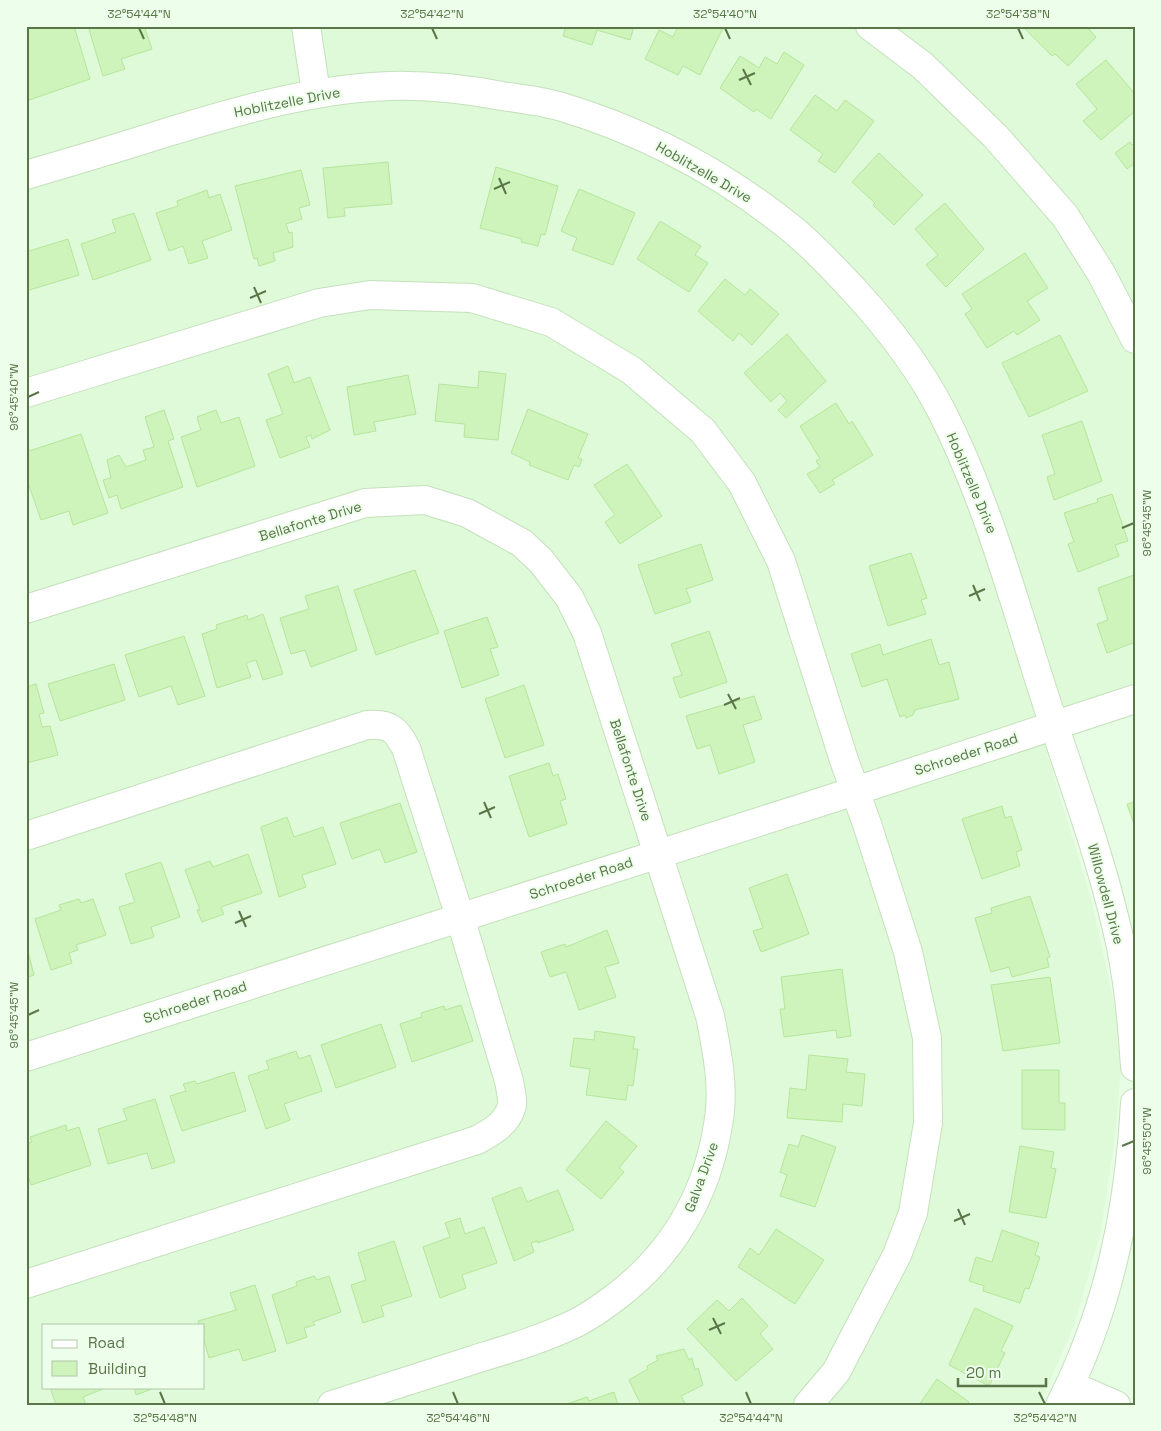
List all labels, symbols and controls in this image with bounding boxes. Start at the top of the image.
text: 32°54'44"N [107,6,171,22]
text: 32°54'42"N [400,6,464,22]
text: 32°54'40"N [693,6,757,22]
text: 32°54'38"N [986,6,1050,22]
street label: Hoblitzelle Drive [232,83,342,121]
street label: Hoblitzelle Drive [653,137,755,207]
text: 96°45'40"W [6,363,22,431]
street label: Hoblitzelle Drive [943,430,1001,536]
text: 96°45'45"W [1139,489,1155,556]
street label: Bellafonte Drive [256,497,364,545]
street label: Bellafonte Drive [606,717,656,823]
street label: Schroeder Road [912,729,1020,779]
street label: Willowdell Drive [1084,842,1128,946]
street label: Schroeder Road [527,853,635,903]
street label: Schroeder Road [141,977,249,1027]
text: 96°45'45"W [6,981,22,1048]
text: 96°45'50"W [1139,1107,1155,1175]
street label: Galva Drive [680,1140,722,1214]
legend [42,1324,205,1388]
text: Road [88,1333,125,1352]
scale bar [958,1356,1046,1388]
text: Building [88,1359,147,1378]
text: 20 m [966,1363,1001,1382]
text: 32°54'48"N [133,1410,197,1426]
text: 32°54'46"N [426,1410,490,1426]
text: 32°54'44"N [719,1410,783,1426]
text: 32°54'42"N [1013,1410,1077,1426]

